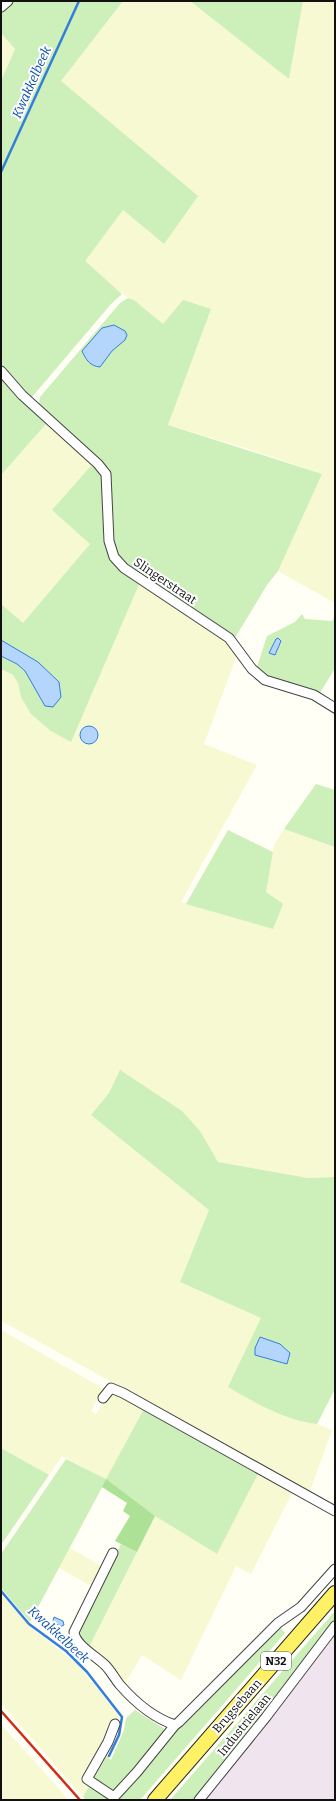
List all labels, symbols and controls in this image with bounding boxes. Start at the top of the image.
water label: Kwakkelbeek [9,43,54,120]
street label: Slingerstraat [131,555,200,607]
water label: Kwakkelbeek [25,1603,93,1666]
road number: N32 [261,1652,291,1670]
street label: Brugsebaan [210,1676,264,1736]
street label: Industrielaan [215,1691,274,1759]

